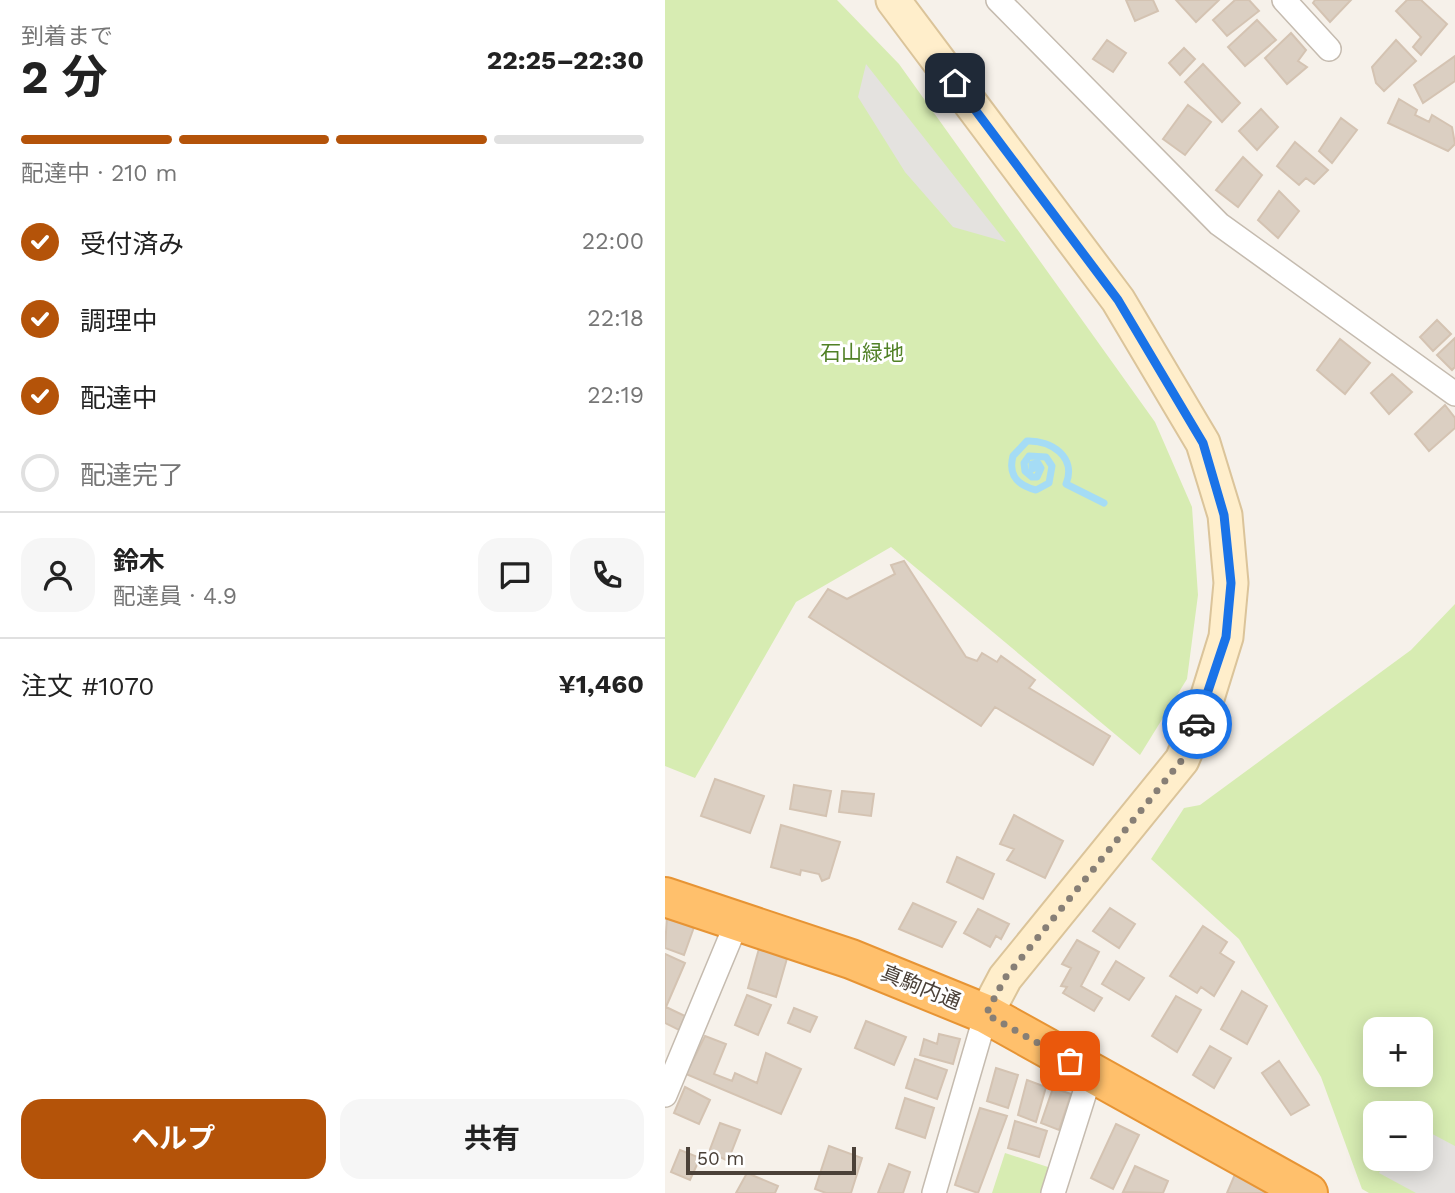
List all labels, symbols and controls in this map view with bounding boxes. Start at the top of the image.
text: 到着まで [21,23,113,50]
text: 22:25–22:30 [487,45,644,75]
text: 2 分 [21,50,108,104]
pin [925,53,985,113]
icon: home [936,64,974,102]
text: 配達中 · 210 m [21,160,177,187]
icon: check [21,223,59,261]
text: 22:00 [582,228,644,255]
text: 受付済み [80,229,184,259]
icon: check [21,300,59,338]
text: 22:18 [587,305,644,332]
text: 調理中 [80,306,158,336]
park label: 石山緑地 [820,340,904,365]
icon: check [21,377,59,415]
text: 22:19 [587,382,644,409]
text: 配達中 [80,383,158,413]
text: 配達完了 [80,460,184,490]
button: person [21,538,95,612]
button: chat [478,538,552,612]
button: phone [570,538,644,612]
text: 鈴木 [113,546,165,576]
text: 配達員 · 4.9 [113,583,237,610]
text: ¥1,460 [558,669,644,699]
text: 注文 #1070 [21,671,155,701]
courier [1162,689,1232,759]
icon: car [1178,705,1216,743]
street label: 真駒内通 [877,960,965,1014]
map controls [1363,1017,1433,1171]
button: + [1363,1017,1433,1087]
pin [1040,1031,1100,1091]
icon: bag [1051,1042,1089,1080]
button: ヘルプ [21,1099,326,1179]
button: 共有 [340,1099,644,1179]
button: − [1363,1101,1433,1171]
scale bar [686,1144,856,1176]
text: 50 m [697,1147,744,1170]

